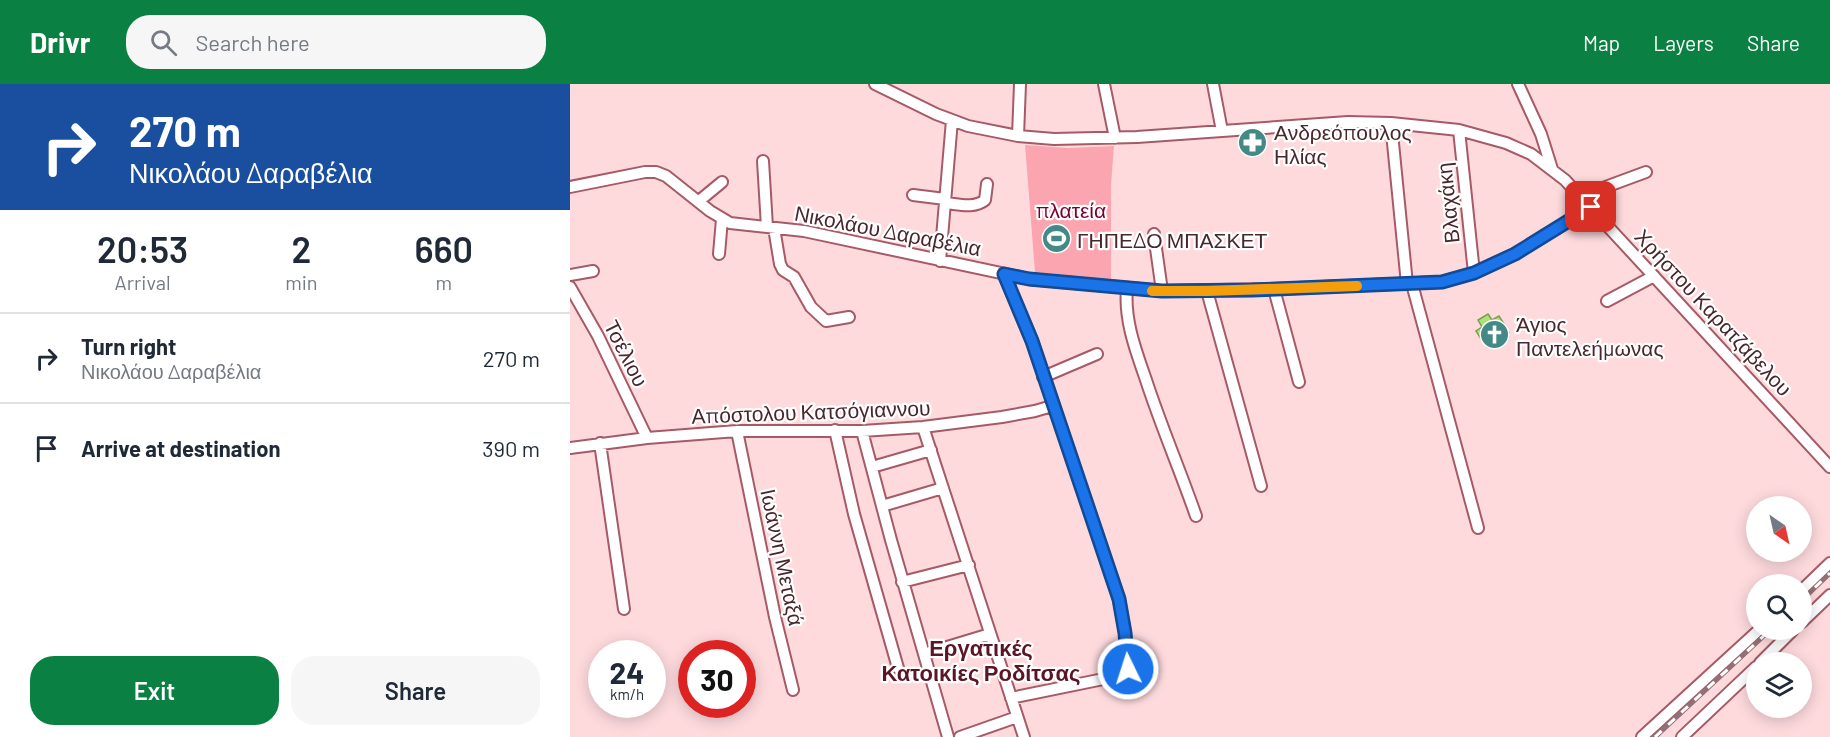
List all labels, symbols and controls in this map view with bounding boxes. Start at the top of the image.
search box [126,15,546,69]
text: Drivr [30,25,90,59]
icon: search [147,26,180,59]
text: Search here [195,29,310,55]
text: Map [1583,30,1620,55]
text: Layers [1653,30,1714,55]
text: Share [1747,30,1800,55]
text: 270 m [129,105,241,155]
icon: right [30,108,108,186]
place label: Ανδρεόπουλος Ηλίας [1274,119,1412,168]
pharmacy icon: Ανδρεόπουλος Ηλίας [1237,127,1269,159]
text: Νικολάου Δαραβέλια [129,156,373,188]
street label: Βλαχάκη [1430,161,1464,245]
pin [1565,181,1616,232]
icon: arrive [1574,190,1607,223]
park label: πλατεία [1036,197,1106,222]
street label: Νικολάου Δαραβέλια [793,200,983,260]
sports icon: ΓΗΠΕΔΟ ΜΠΑΣΚΕΤ [1040,223,1072,255]
street label: Χρήστου Καρατζάβελου [1630,223,1798,401]
text: 20:53 [97,227,188,270]
text: 2 [291,227,311,270]
text: 660 [415,227,473,270]
place label: ΓΗΠΕΔΟ ΜΠΑΣΚΕΤ [1077,227,1267,252]
text: Arrival [115,270,171,294]
text: min [285,270,318,294]
text: m [436,270,452,294]
place label: Άγιος Παντελεήμωνας [1516,311,1664,360]
street label: Τσέλιου [600,316,654,390]
church icon: Άγιος Παντελεήμωνας [1479,319,1511,351]
text: Turn right [81,333,176,359]
icon: right [30,342,63,375]
text: 270 m [483,345,540,371]
text: Νικολάου Δαραβέλια [81,359,261,383]
street label: Απόστολου Κατσόγιαννου [691,394,931,428]
icon: arrive [30,432,63,465]
text: Arrive at destination [81,435,280,461]
text: 390 m [482,435,540,461]
street label: Ιωάννη Μεταξά [756,486,810,628]
north arrow [1746,496,1812,562]
map controls [1746,496,1812,718]
button: search [1746,574,1812,640]
district label: Εργατικές Κατοικίες Ροδίτσας [881,634,1081,686]
position arrow [1096,637,1160,701]
speed limit sign: 30 [678,640,756,718]
button: layers [1746,652,1812,718]
text: 24 [610,654,644,690]
button: Exit [30,656,279,725]
button: Share [291,656,540,725]
text: km/h [610,685,644,703]

